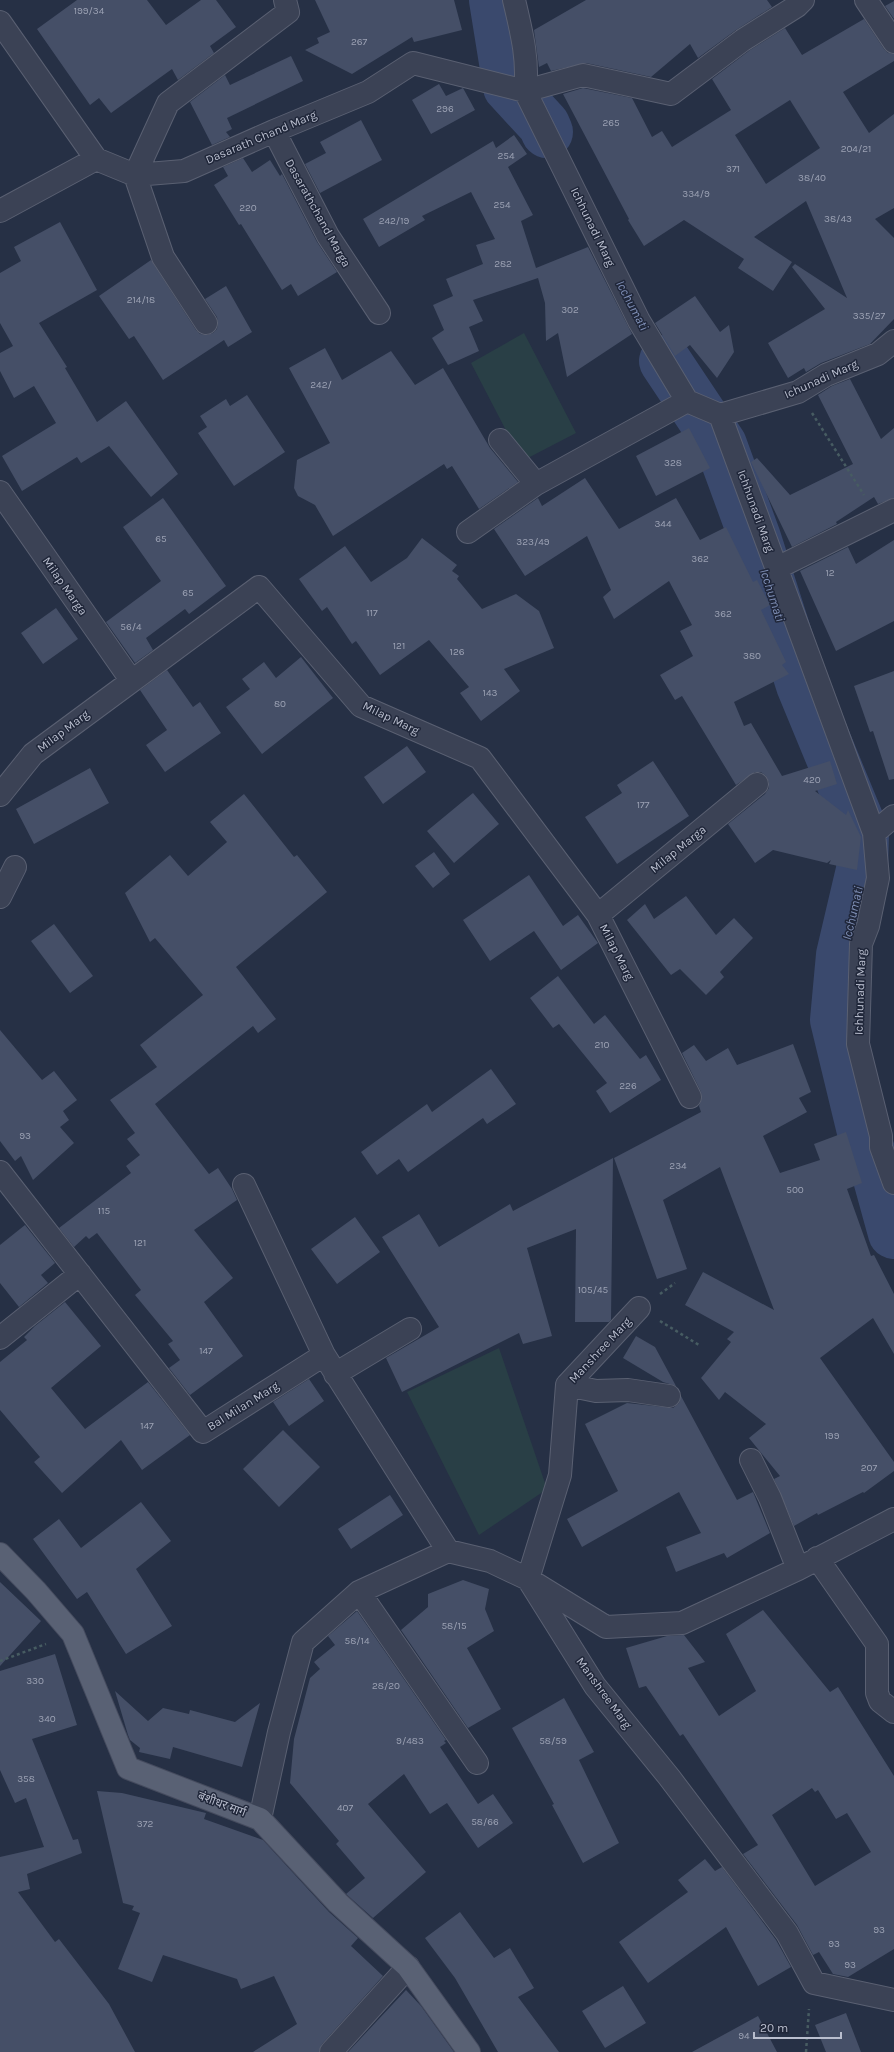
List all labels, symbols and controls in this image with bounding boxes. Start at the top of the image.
house number: 199/34 [74,5,105,17]
house number: 267 [351,36,367,48]
house number: 296 [436,103,454,115]
street label: Dasarath Chand Marg [203,107,319,167]
house number: 265 [602,117,620,129]
house number: 204/21 [841,143,871,155]
house number: 254 [497,150,515,162]
street label: Dasarathchand Marga [282,156,354,270]
house number: 371 [726,163,740,175]
house number: 38/40 [798,172,826,184]
street label: Ichhunadi Marg [568,185,618,269]
house number: 334/9 [682,188,710,200]
house number: 254 [493,199,511,211]
house number: 220 [239,202,257,214]
house number: 38/43 [824,213,852,225]
house number: 242/19 [379,215,409,227]
house number: 282 [494,258,512,270]
water label: Icchumati [613,277,652,333]
house number: 214/18 [127,294,155,306]
house number: 302 [561,304,579,316]
house number: 335/27 [853,310,885,322]
street label: Ichunadi Marg [782,356,860,401]
house number: 242/ [310,379,332,391]
house number: 328 [664,457,682,469]
street label: Ichhunadi Marg [735,468,777,554]
house number: 344 [654,518,672,530]
house number: 65 [155,533,167,545]
house number: 323/49 [516,536,550,548]
house number: 362 [691,553,709,565]
street label: Milap Marga [40,554,90,618]
water label: Icchumati [757,567,788,624]
house number: 12 [825,567,835,579]
house number: 65 [182,587,194,599]
house number: 117 [366,607,378,619]
house number: 362 [714,608,732,620]
house number: 56/4 [120,621,142,633]
house number: 121 [393,640,405,652]
house number: 126 [450,646,465,658]
house number: 380 [743,650,761,662]
house number: 143 [483,687,497,699]
house number: 80 [274,698,286,710]
street label: Milap Marg [360,698,422,738]
street label: Milap Marg [34,707,92,755]
house number: 420 [803,774,821,786]
house number: 177 [637,799,650,811]
street label: Milap Marga [647,822,709,876]
water label: Icchumati [839,884,866,942]
street label: Milap Marg [597,922,637,983]
street label: Ichhunadi Marg [851,948,869,1035]
house number: 210 [594,1039,610,1051]
house number: 226 [619,1080,637,1092]
house number: 93 [19,1130,31,1142]
house number: 234 [669,1160,687,1172]
house number: 500 [786,1184,804,1196]
house number: 115 [98,1205,110,1217]
house number: 121 [134,1237,146,1249]
house number: 105/45 [578,1284,609,1296]
street label: Manshree Marg [566,1314,634,1386]
house number: 147 [199,1345,213,1357]
street label: Bal Milan Marg [205,1378,282,1434]
house number: 147 [140,1420,154,1432]
house number: 199 [825,1430,840,1442]
house number: 207 [861,1462,878,1474]
house number: 58/15 [441,1620,467,1632]
house number: 58/14 [345,1635,370,1647]
street label: Manshree Marg [573,1655,635,1732]
house number: 330 [26,1675,44,1687]
house number: 28/20 [372,1680,400,1692]
house number: 340 [38,1713,56,1725]
house number: 9/483 [396,1735,424,1747]
house number: 58/59 [539,1735,567,1747]
house number: 358 [17,1773,35,1785]
street label: बंशीधर मार्ग [196,1788,249,1820]
house number: 407 [337,1802,353,1814]
house number: 58/66 [471,1816,499,1828]
house number: 372 [137,1818,153,1830]
house number: 93 [873,1924,885,1936]
house number: 93 [828,1938,840,1950]
house number: 93 [844,1959,856,1971]
scale bar [754,2014,841,2040]
text: 20 m [760,2021,788,2035]
house number: 94 [738,2030,750,2042]

